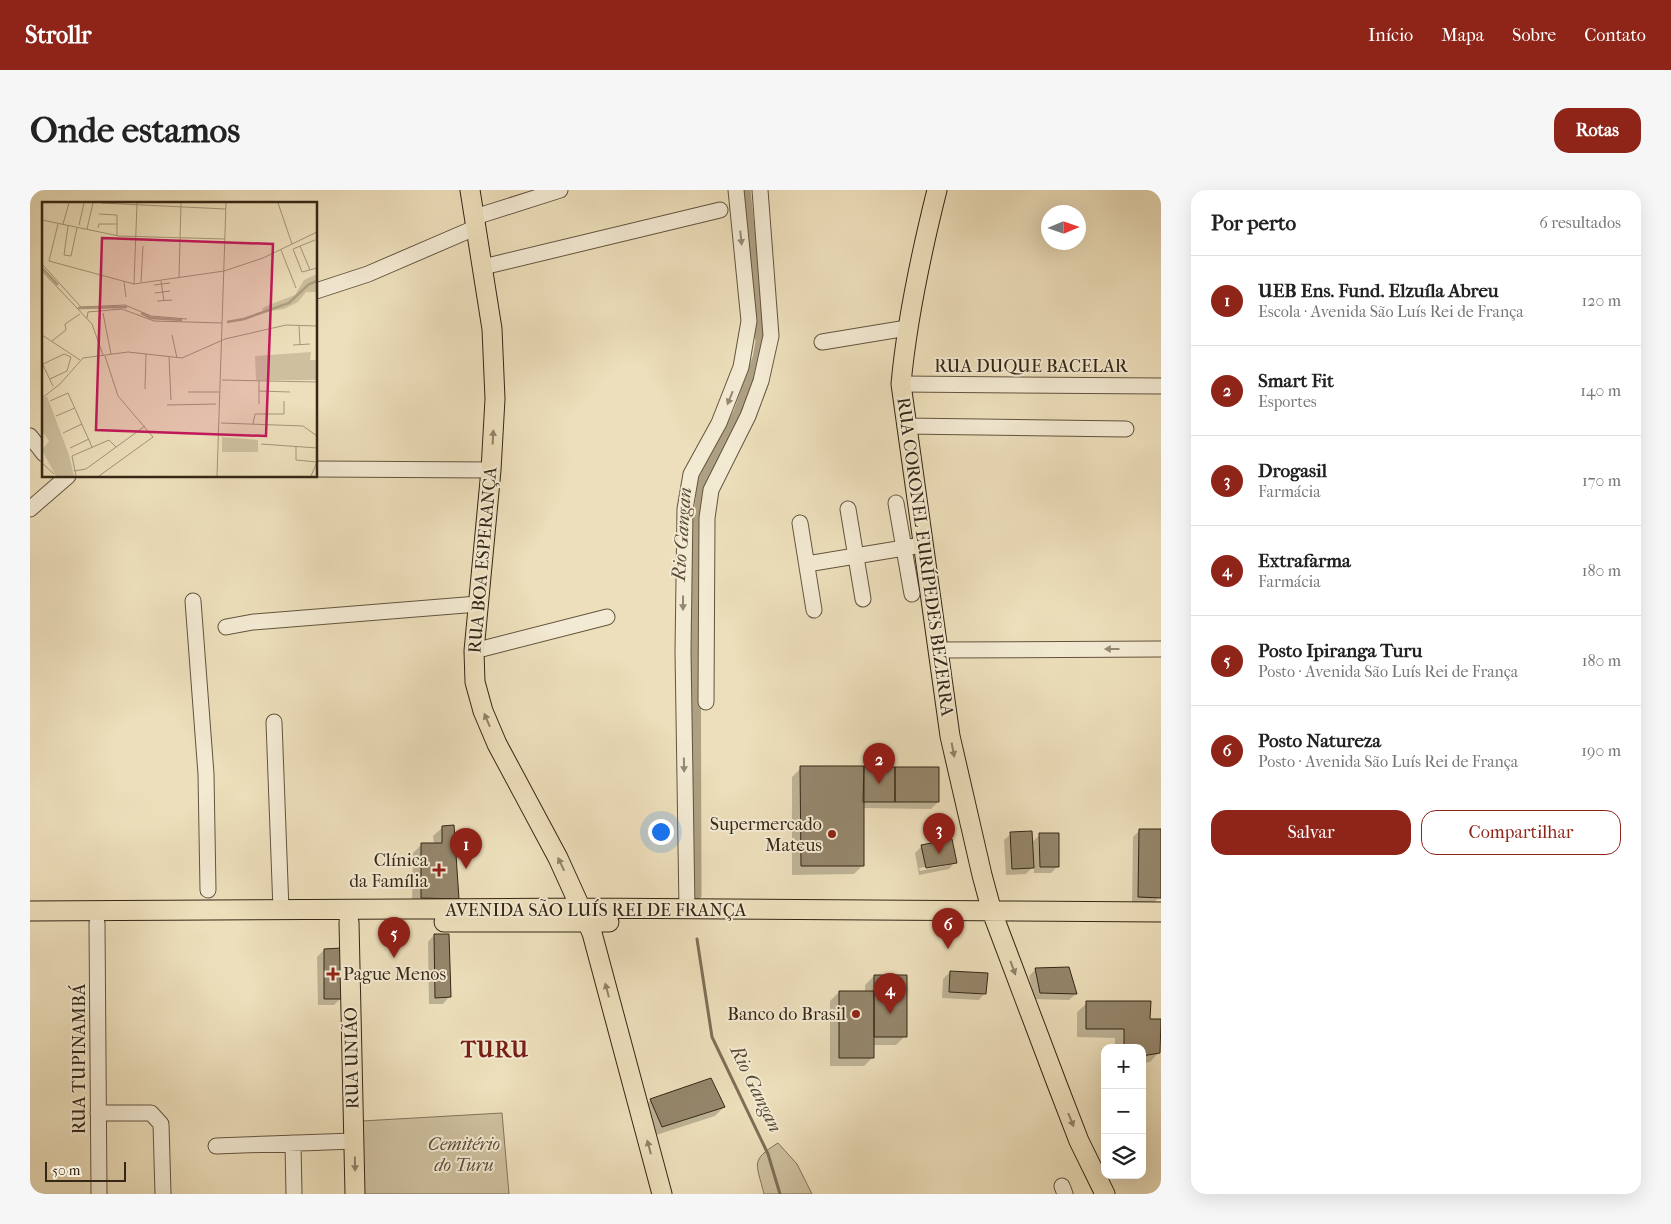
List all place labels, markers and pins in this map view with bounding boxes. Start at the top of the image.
pin: 2 [863,743,895,784]
pin: 3 [923,813,955,854]
place label: Supermercado Mateus [710,814,822,856]
pin: 1 [450,828,482,869]
marker: Supermercado Mateus [826,828,838,840]
place label: Clínica da Família [349,850,429,892]
marker: Clínica da Família [432,863,446,877]
pin: 6 [932,908,964,949]
pin: 5 [378,917,410,958]
place label: Pague Menos [343,964,446,985]
marker: Pague Menos [327,968,339,980]
pin: 4 [874,973,906,1014]
place label: Banco do Brasil [727,1004,846,1025]
marker: Banco do Brasil [850,1008,862,1020]

